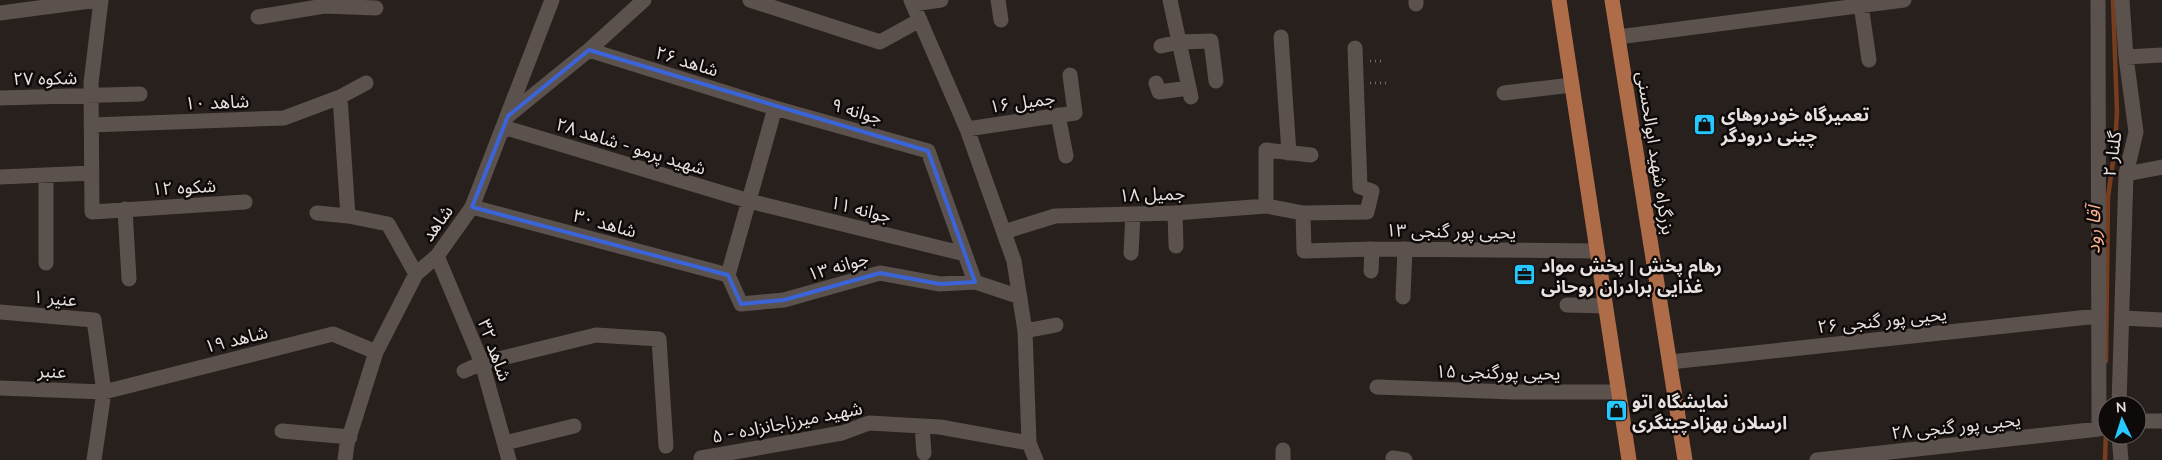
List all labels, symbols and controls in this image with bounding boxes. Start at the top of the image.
street label: شاهد ۲۶ [653,41,721,81]
street label: شکوه ۲۷ [13,66,77,90]
street label: بزرگراه شهید ابوالحسنی [1632,70,1680,236]
street label: جمیل ۱۶ [988,86,1056,118]
street label: شاهد ۱۰ [184,89,250,115]
street label: جوانه ۹ [829,93,885,129]
place label: تعمیرگاه خودروهای چینی درودگر [1720,103,1870,147]
street label: شهید پرمو - شاهد ۲۸ [553,112,709,180]
shop icon: تعمیرگاه خودروهای چینی درودگر [1693,112,1717,136]
street label: گلنار ۲ [2097,129,2127,178]
street label: شکوه ۱۲ [151,174,217,200]
street label: جمیل ۱۸ [1119,181,1185,207]
street label: جوانه ۱۱ [828,190,894,228]
street label: شاهد [416,200,458,246]
water label: آقا رود [2081,201,2105,254]
street label: شاهد ۳۰ [571,204,639,242]
street label: یحیی پور گنجی ۱۳ [1386,218,1516,244]
street label: جوانه ۱۳ [805,246,871,286]
place label: رهام پخش | پخش مواد غذایی برادران روحانی [1541,254,1722,298]
office icon: رهام پخش | پخش مواد غذایی برادران روحانی [1513,263,1537,287]
street label: عنیر ۱ [32,285,78,311]
street label: یحیی پور گنجی ۲۶ [1816,302,1948,338]
street label: شاهد ۳۲ [473,316,517,384]
street label: شاهد ۱۹ [202,320,270,358]
street label: عنبر [36,359,67,383]
street label: یحیی پورگنجی ۱۵ [1435,359,1561,385]
place label: نمایشگاه اتو ارسلان بهزادچیتگری [1632,390,1787,434]
north arrow [2097,395,2147,445]
street label: شهید میرزاجانزاده - ۵ [710,396,864,448]
text: N [2115,398,2127,416]
shop icon: نمایشگاه اتو ارسلان بهزادچیتگری [1604,399,1628,423]
street label: یحیی پور گنجی ۲۸ [1890,408,2022,444]

